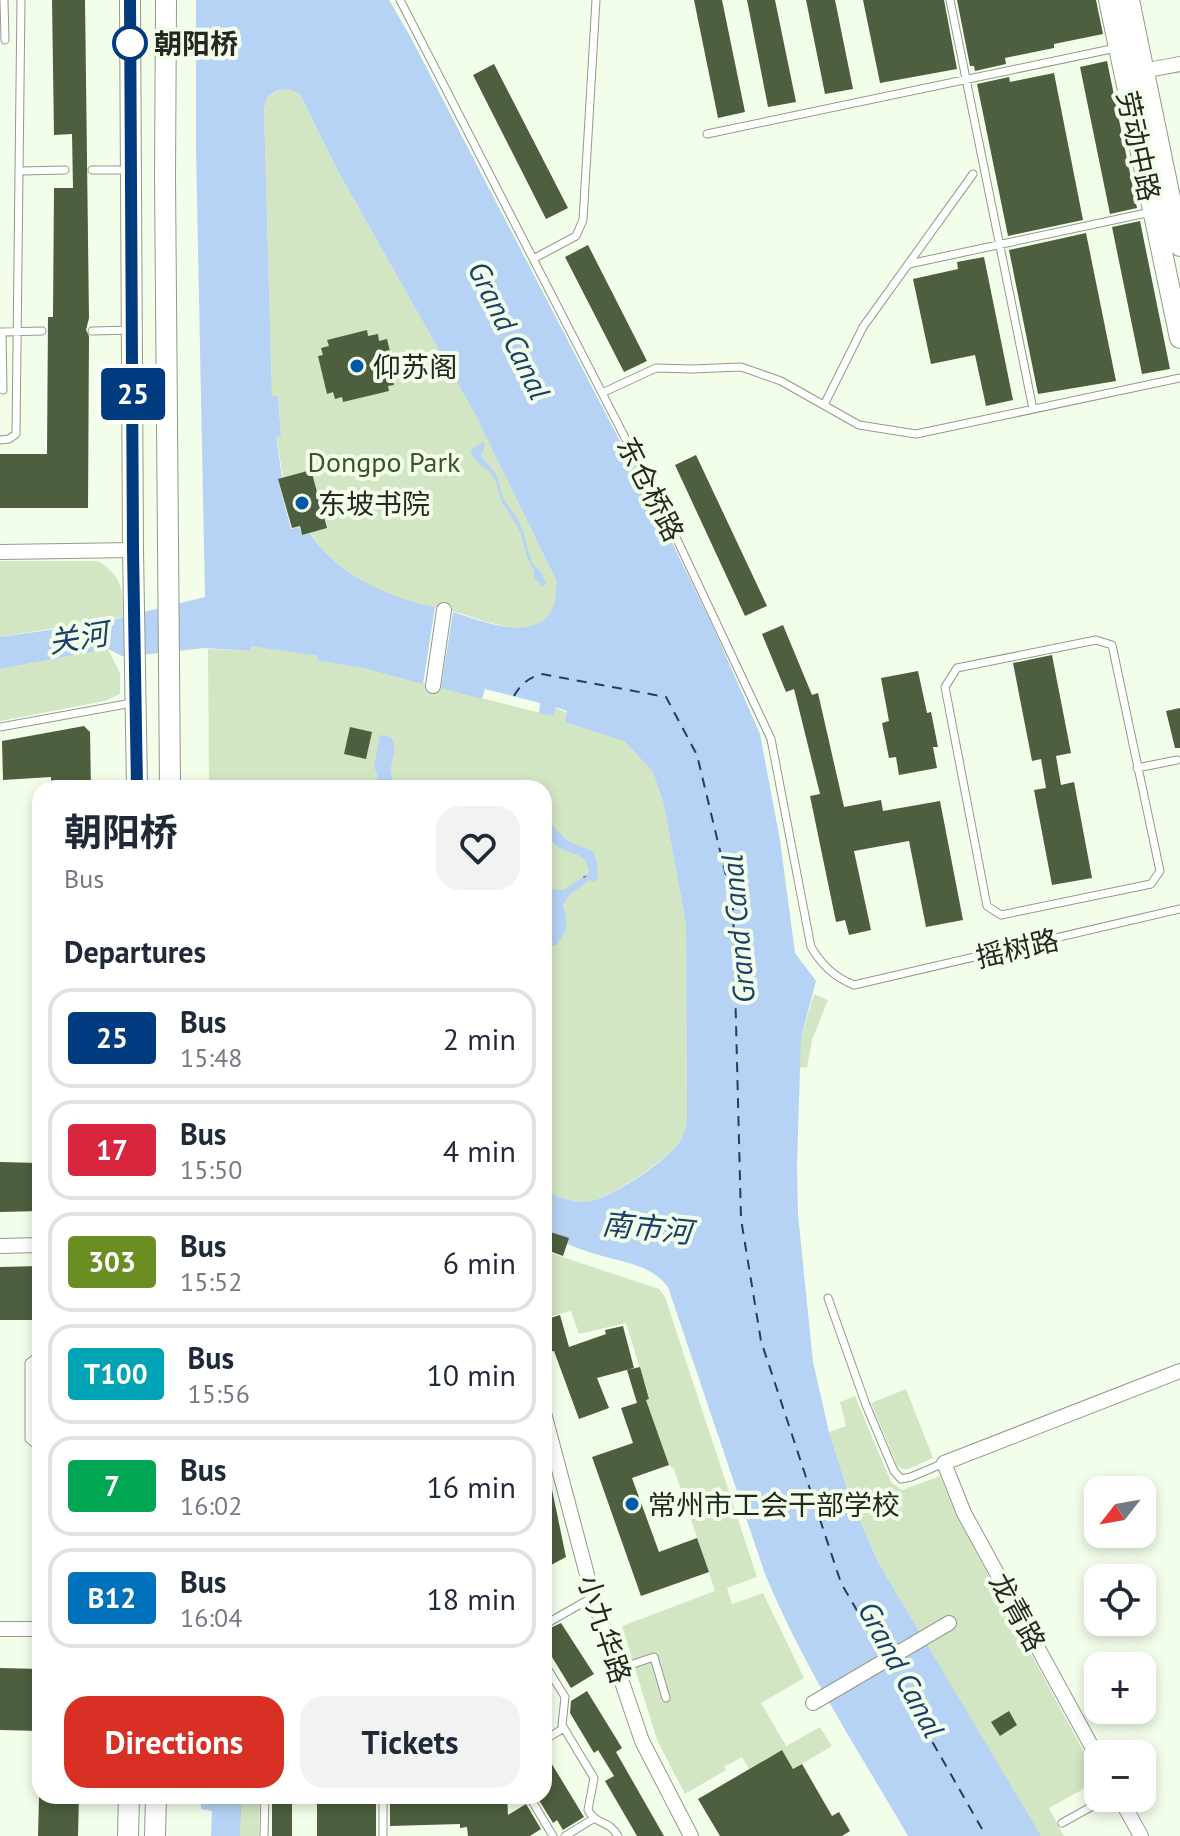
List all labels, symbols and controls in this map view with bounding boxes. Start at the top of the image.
place label: 朝阳桥 [154,25,238,62]
marker: 朝阳桥 [113,26,147,60]
street label: 劳动中路 [1109,87,1169,205]
water label: Grand Canal [460,255,560,405]
place label: 仰苏阁 [373,348,457,385]
marker: 仰苏阁 [348,357,366,375]
line badge: 25 [97,368,169,420]
text: 25 [117,375,149,412]
street label: 东仓桥路 [609,431,693,547]
park label: Dongpo Park [308,443,461,480]
place label: 东坡书院 [318,485,430,522]
marker: 东坡书院 [293,494,311,512]
water label: 关河 [45,612,116,661]
button: heart [436,806,520,890]
text: 朝阳桥 [64,807,178,856]
water label: Grand Canal [711,853,763,1005]
text: Bus [64,862,104,895]
street label: 摇树路 [972,921,1062,975]
text: Departures [64,932,206,971]
text: Bus [180,1002,227,1041]
text: 25 [96,1019,128,1056]
text: 2 min [443,1019,516,1058]
text: 15:48 [180,1041,242,1074]
text: Bus [180,1114,227,1153]
text: 17 [96,1131,128,1168]
text: 4 min [443,1131,516,1170]
text: 15:50 [180,1153,242,1186]
water label: 南市河 [600,1203,699,1252]
text: Bus [180,1226,227,1265]
text: 303 [88,1243,136,1280]
text: 6 min [443,1243,516,1282]
text: 15:52 [180,1265,242,1298]
text: Bus [188,1338,234,1377]
text: T100 [84,1355,148,1392]
text: 10 min [426,1355,516,1394]
text: 15:56 [188,1377,250,1410]
text: Bus [180,1450,227,1489]
text: 7 [104,1467,120,1504]
text: 16 min [426,1467,516,1506]
north arrow [1084,1476,1156,1548]
map controls [1084,1476,1156,1812]
place label: 常州市工会干部学校 [648,1486,900,1523]
text: 16:02 [180,1489,242,1522]
marker: 常州市工会干部学校 [623,1495,641,1513]
text: Bus [180,1562,227,1601]
button: locate [1084,1564,1156,1636]
street label: 龙青路 [981,1566,1055,1658]
street label: 小九华路 [570,1570,640,1688]
text: B12 [88,1579,136,1616]
text: 18 min [426,1579,516,1618]
water label: Grand Canal [850,1594,954,1744]
text: 16:04 [180,1601,242,1634]
button: + [1084,1652,1156,1724]
button: Directions [64,1696,284,1788]
button: Tickets [300,1696,520,1788]
button: − [1084,1740,1156,1812]

